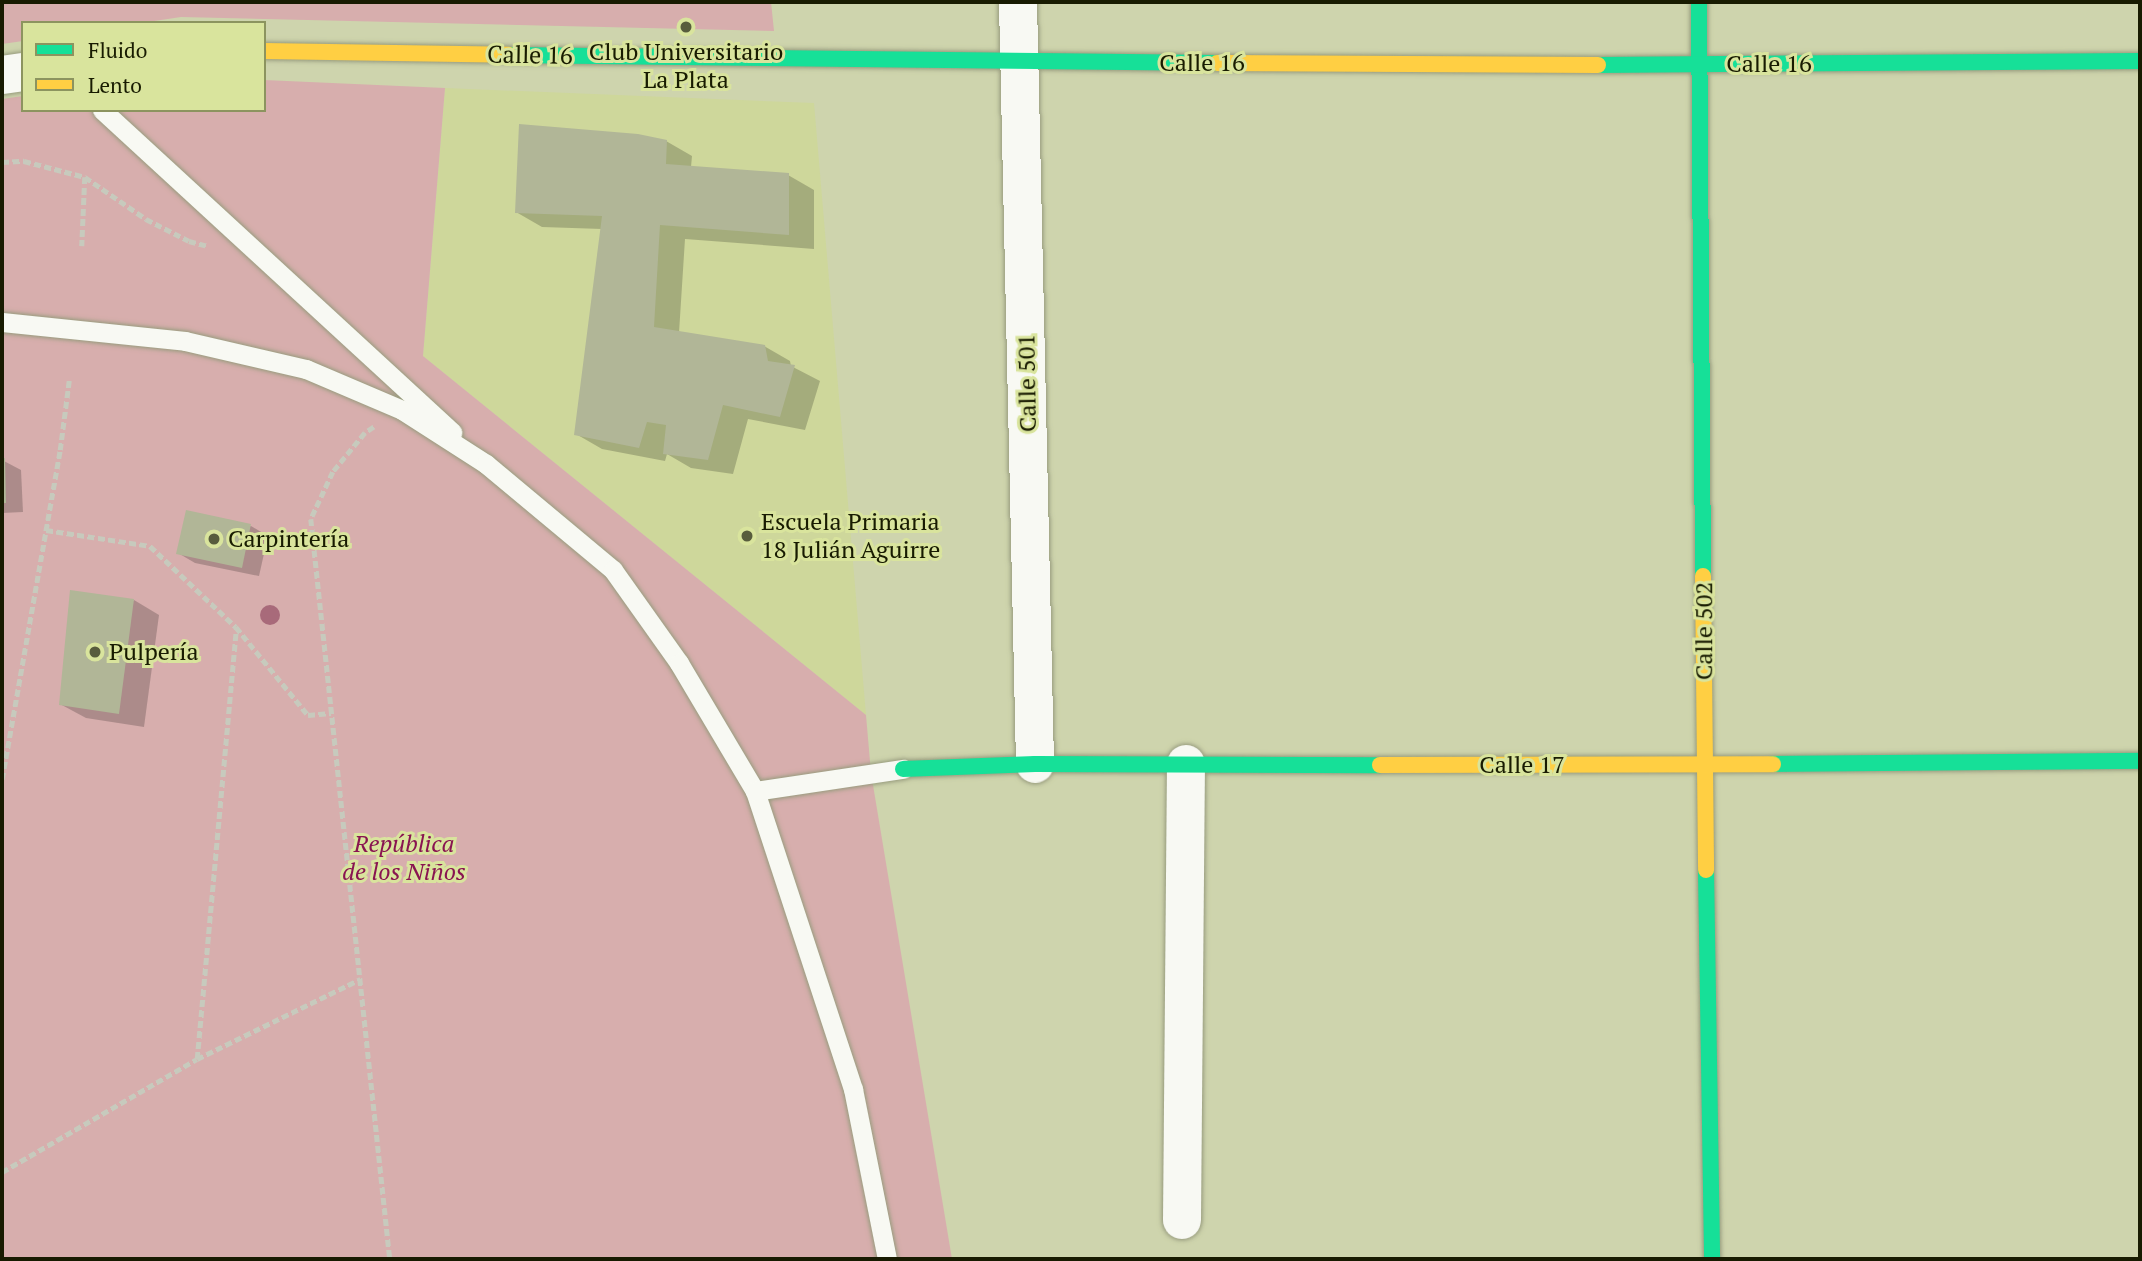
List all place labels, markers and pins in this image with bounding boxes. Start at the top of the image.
marker: Club Universitario La Plata [678,19,694,35]
place label: Club Universitario La Plata [589,38,783,94]
place label: Escuela Primaria 18 Julián Aguirre [761,508,941,564]
place label: Carpintería [228,525,349,553]
marker: Escuela Primaria 18 Julián Aguirre [739,528,755,544]
marker: Carpintería [206,531,222,547]
place label: Pulpería [109,638,198,666]
marker: Pulpería [87,644,103,660]

